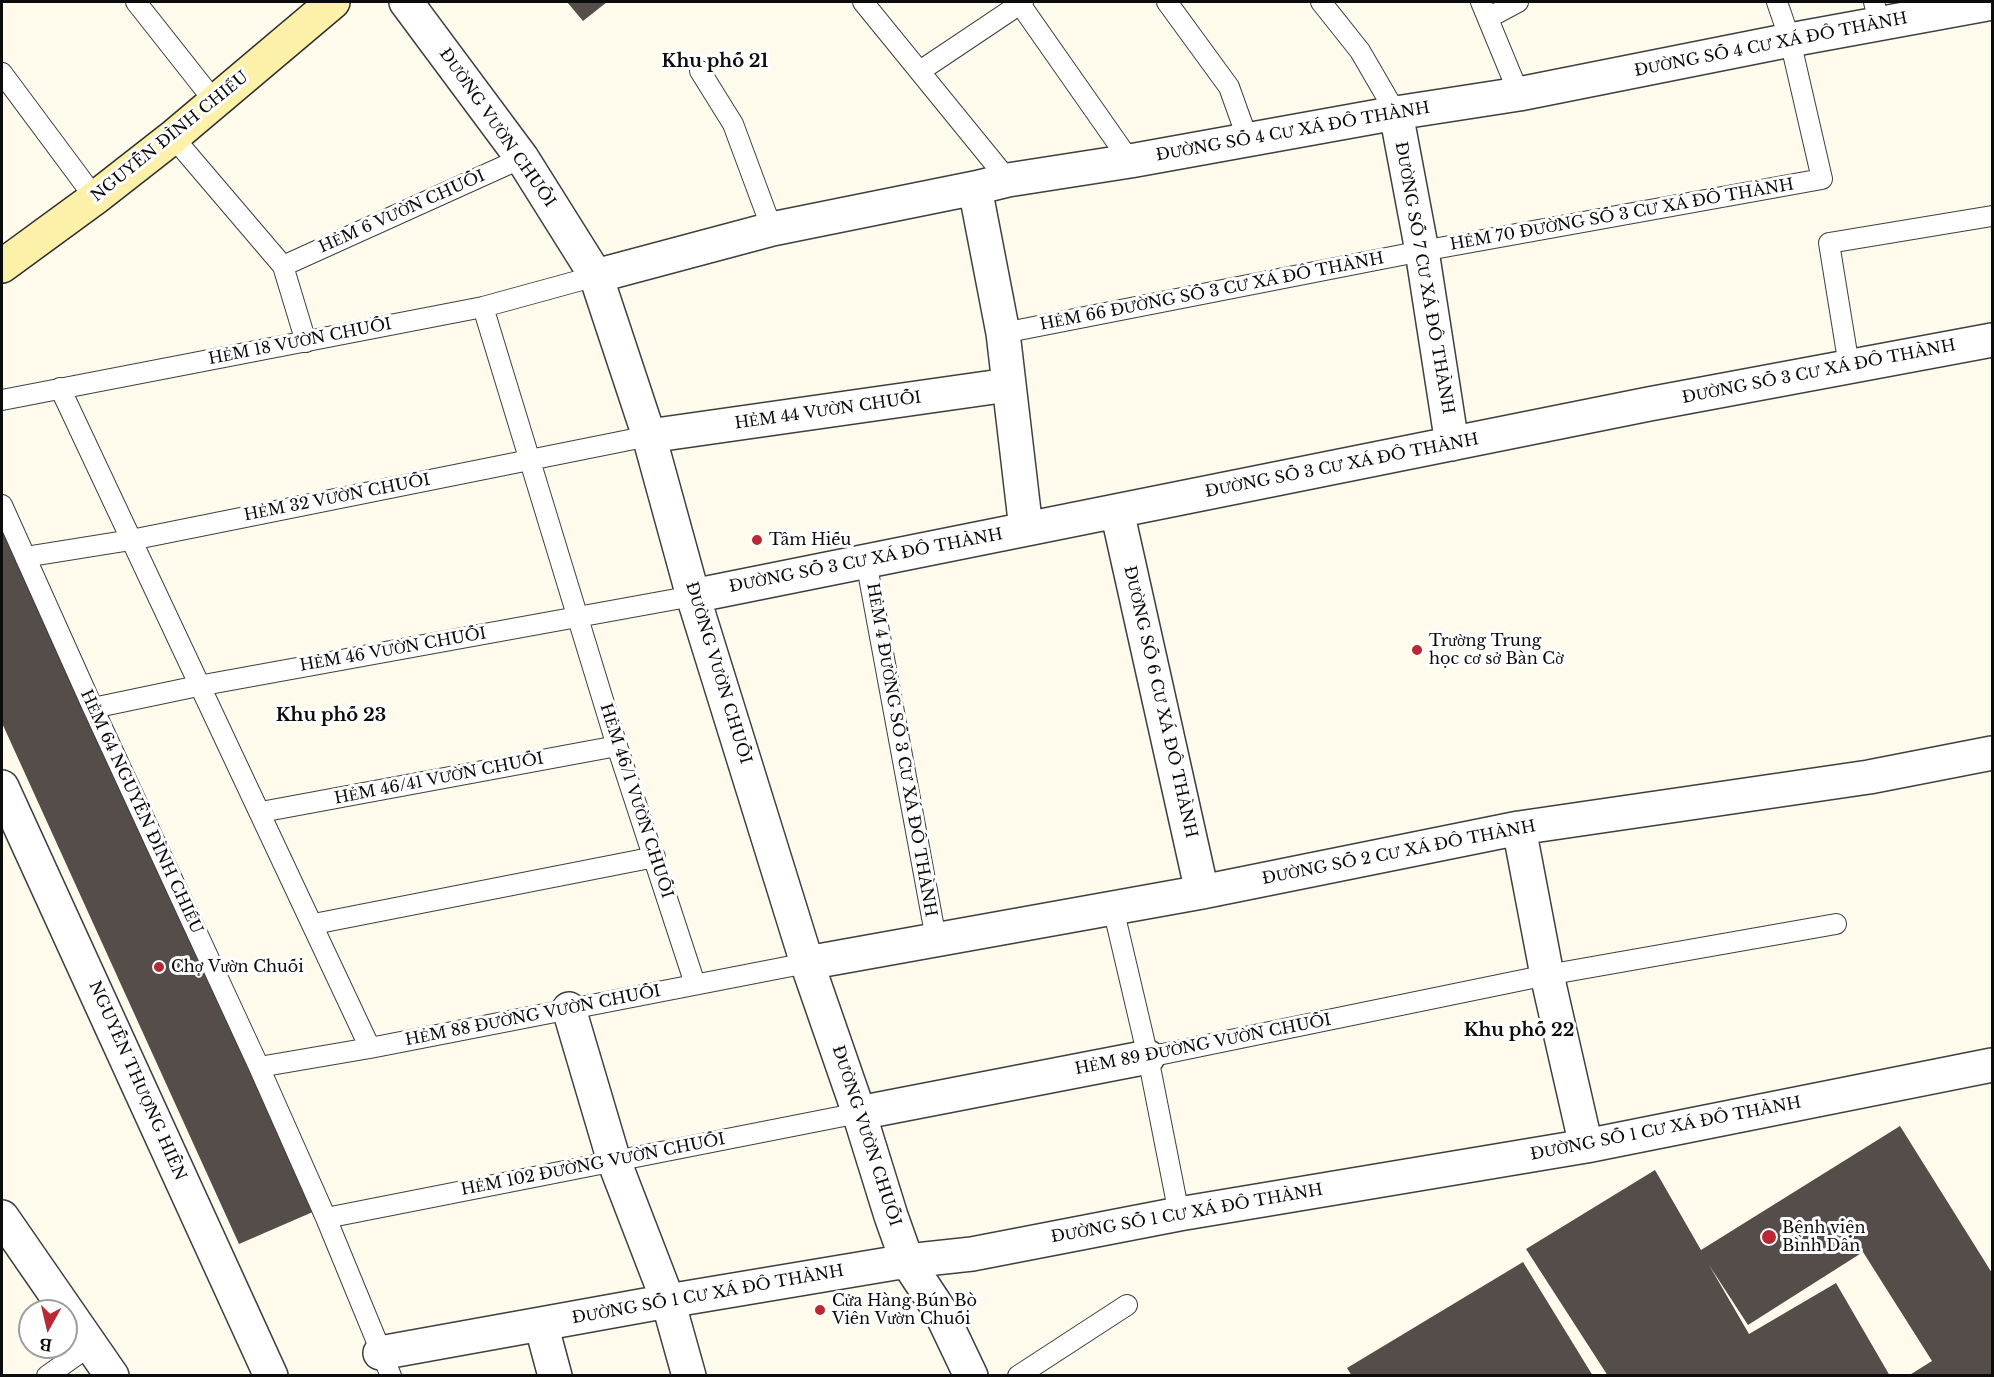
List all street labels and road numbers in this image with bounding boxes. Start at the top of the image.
street label: ÐƯỜNG SỐ 4 CƯ XÁ ĐÔ THÀNH [1633,9,1909,81]
street label: ĐƯỜNG VƯỜN CHUỐI [435,45,559,211]
street label: NGUYỄN ĐÌNH CHIỂU [88,68,252,206]
street label: ÐƯỜNG SỐ 4 CƯ XÁ ĐÔ THÀNH [1155,98,1431,166]
street label: ĐƯỜNG SỐ 7 CƯ XÁ ĐÔ THÀNH [1391,140,1457,416]
street label: HẺM 6 VƯỜN CHUỐI [316,167,488,257]
street label: HẺM 70 ÐƯỜNG SỐ 3 CƯ XÁ ĐÔ THÀNH [1449,175,1795,255]
street label: HẺM 66 ÐƯỜNG SỐ 3 CƯ XÁ ĐÔ THÀNH [1038,249,1386,335]
street label: HẺM 18 VƯỜN CHUỐI [207,315,393,369]
street label: ÐƯỜNG SỐ 3 CƯ XÁ ĐÔ THÀNH [1681,336,1957,408]
street label: HẺM 44 VƯỜN CHUỐI [733,388,923,434]
street label: ÐƯỜNG SỐ 3 CƯ XÁ ĐÔ THÀNH [1204,430,1480,502]
street label: HẺM 32 VƯỜN CHUỐI [242,471,432,525]
street label: ÐƯỜNG SỐ 3 CƯ XÁ ĐÔ THÀNH [728,525,1004,597]
street label: ĐƯỜNG SỐ 6 CƯ XÁ ĐÔ THÀNH [1119,564,1201,840]
street label: ĐƯỜNG VƯỜN CHUỐI [681,580,755,766]
street label: HẺM 4 ÐƯỜNG SỐ 3 CƯ XÁ ĐÔ THÀNH [862,581,940,919]
street label: HẺM 46 VƯỜN CHUỐI [298,624,488,676]
street label: HẺM 64 NGUYỄN ÐÌNH CHIỂU [76,687,206,937]
street label: HẺM 46/1 VƯỜN CHUỐI [595,701,677,901]
street label: HẺM 46/41 VƯỜN CHUỐI [333,749,545,809]
street label: ÐƯỜNG SỐ 2 CƯ XÁ ĐÔ THÀNH [1261,817,1537,889]
street label: NGUYỄN THƯỢNG HIỀN [84,978,190,1184]
street label: HẺM 88 ĐƯỜNG VƯỜN CHUỐI [404,982,662,1050]
street label: HẺM 89 ĐƯỜNG VƯỜN CHUỐI [1073,1011,1333,1079]
street label: ĐƯỜNG VƯỜN CHUỐI [828,1043,904,1229]
street label: ÐƯỜNG SỐ 1 CƯ XÁ ĐÔ THÀNH [1529,1093,1803,1165]
street label: HẺM 102 ĐƯỜNG VƯỜN CHUỐI [459,1130,727,1200]
street label: ÐƯỜNG SỐ 1 CƯ XÁ ĐÔ THÀNH [1050,1181,1324,1247]
street label: ÐƯỜNG SỐ 1 CƯ XÁ ĐÔ THÀNH [571,1262,845,1328]

